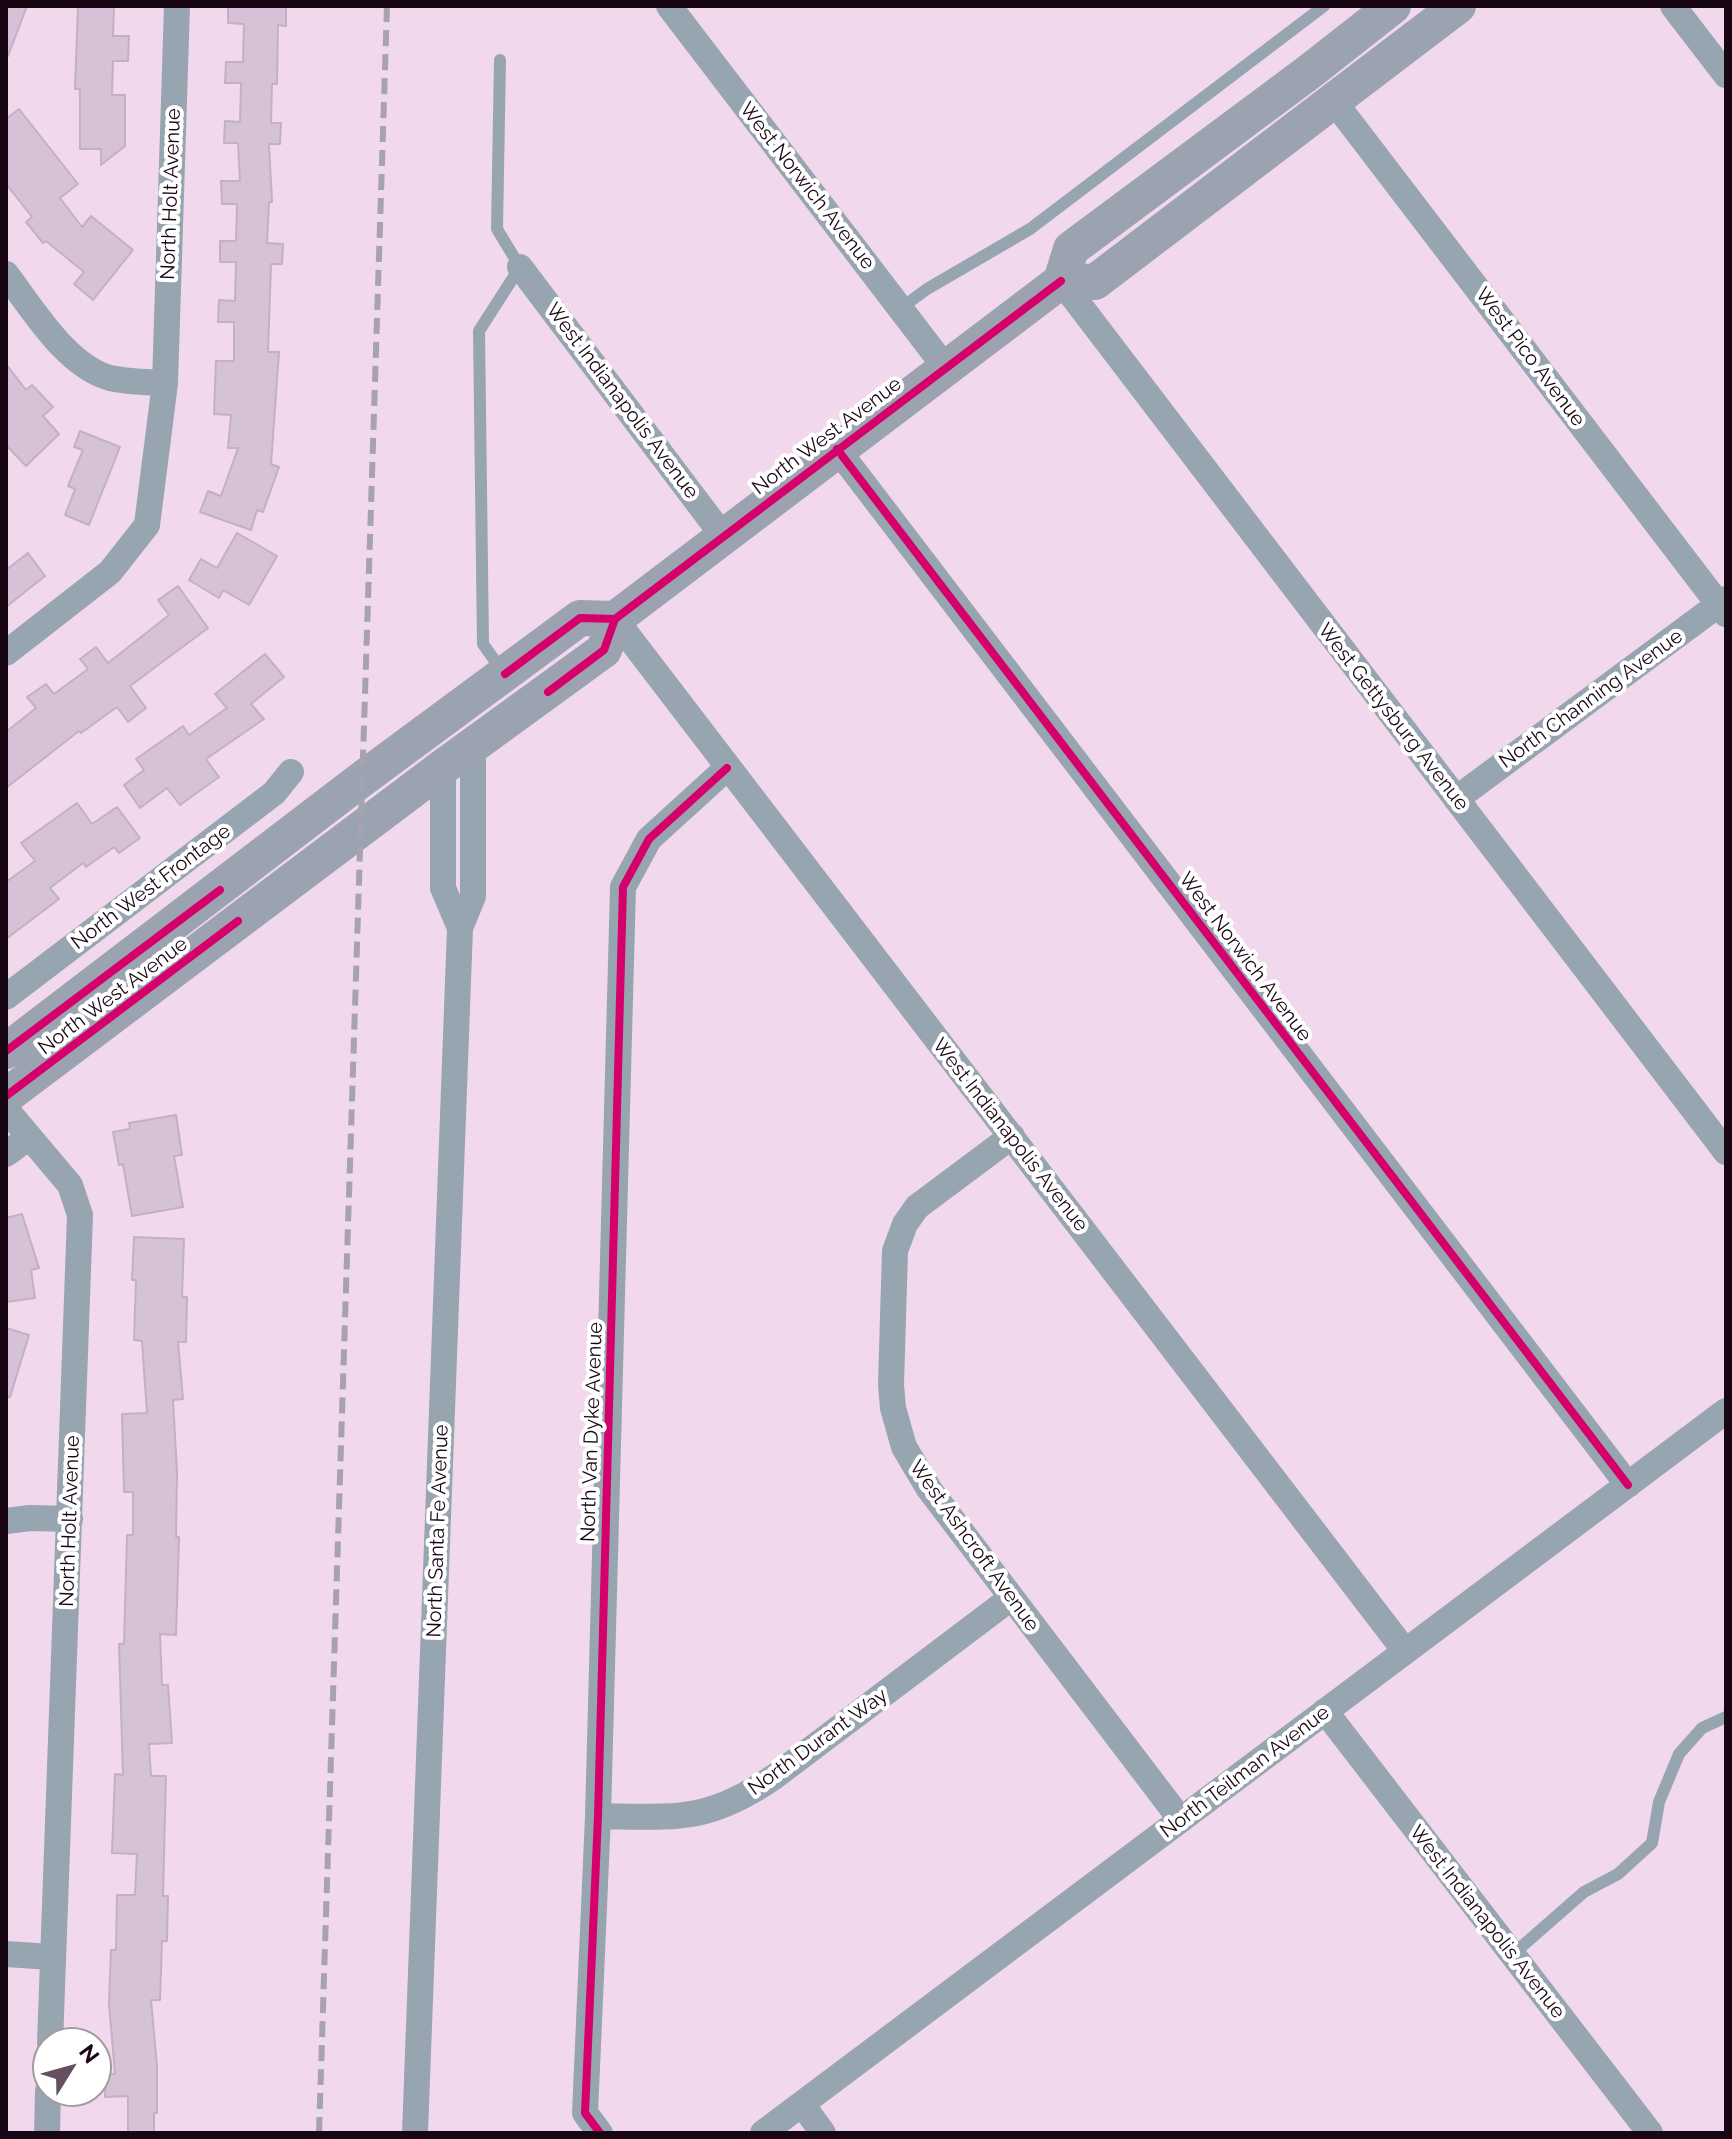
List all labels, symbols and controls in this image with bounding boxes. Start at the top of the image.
street label: West Norwich Avenue [734,98,880,274]
street label: North Holt Avenue [156,108,186,280]
street label: West Pico Avenue [1470,283,1590,431]
street label: West Indianapolis Avenue [541,298,703,504]
street label: North West Avenue [748,372,906,500]
street label: West Gettysburg Avenue [1312,619,1474,815]
street label: North Channing Avenue [1495,624,1687,774]
street label: North West Frontage [67,819,235,955]
street label: West Norwich Avenue [1174,868,1316,1046]
street label: North West Avenue [34,932,192,1060]
street label: West Indianapolis Avenue [927,1034,1093,1236]
street label: North Van Dyke Avenue [576,1322,608,1542]
street label: North Santa Fe Avenue [422,1424,454,1638]
street label: North Holt Avenue [55,1435,85,1607]
street label: West Ashcroft Avenue [904,1456,1044,1636]
street label: North Durant Way [744,1683,892,1801]
street label: North Teilman Avenue [1156,1701,1334,1843]
street label: West Indianapolis Avenue [1404,1821,1570,2023]
north arrow [32,2027,112,2107]
text: N [74,2039,105,2068]

